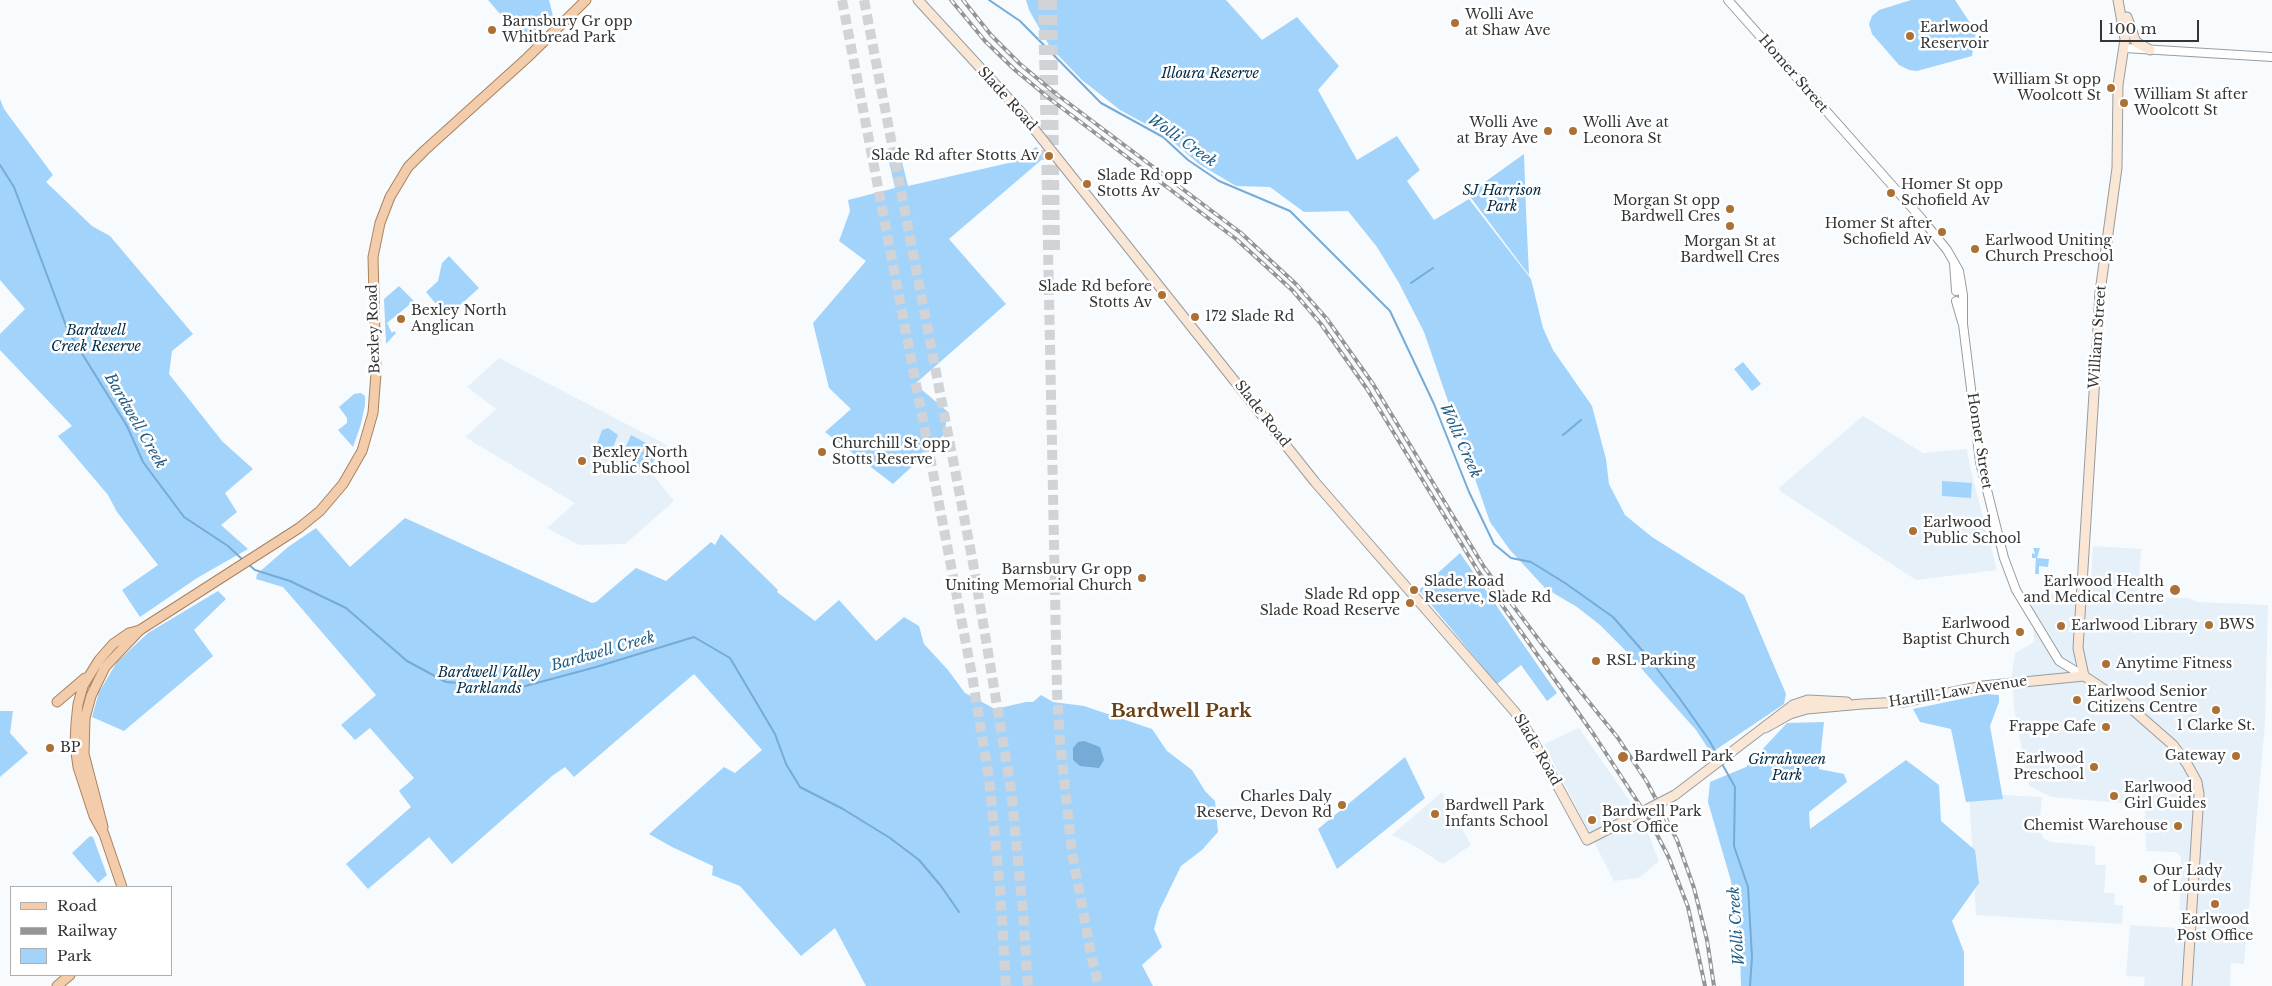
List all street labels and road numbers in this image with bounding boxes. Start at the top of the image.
street label: Homer Street [1755,32,1831,116]
street label: Slade Road [974,64,1040,134]
street label: Bexley Road [364,284,384,374]
street label: William Street [2086,285,2110,389]
street label: Slade Road [1231,377,1293,451]
street label: Homer Street [1963,391,1995,491]
street label: Hartill-Law Avenue [1888,673,2028,711]
street label: Slade Road [1510,711,1564,789]

